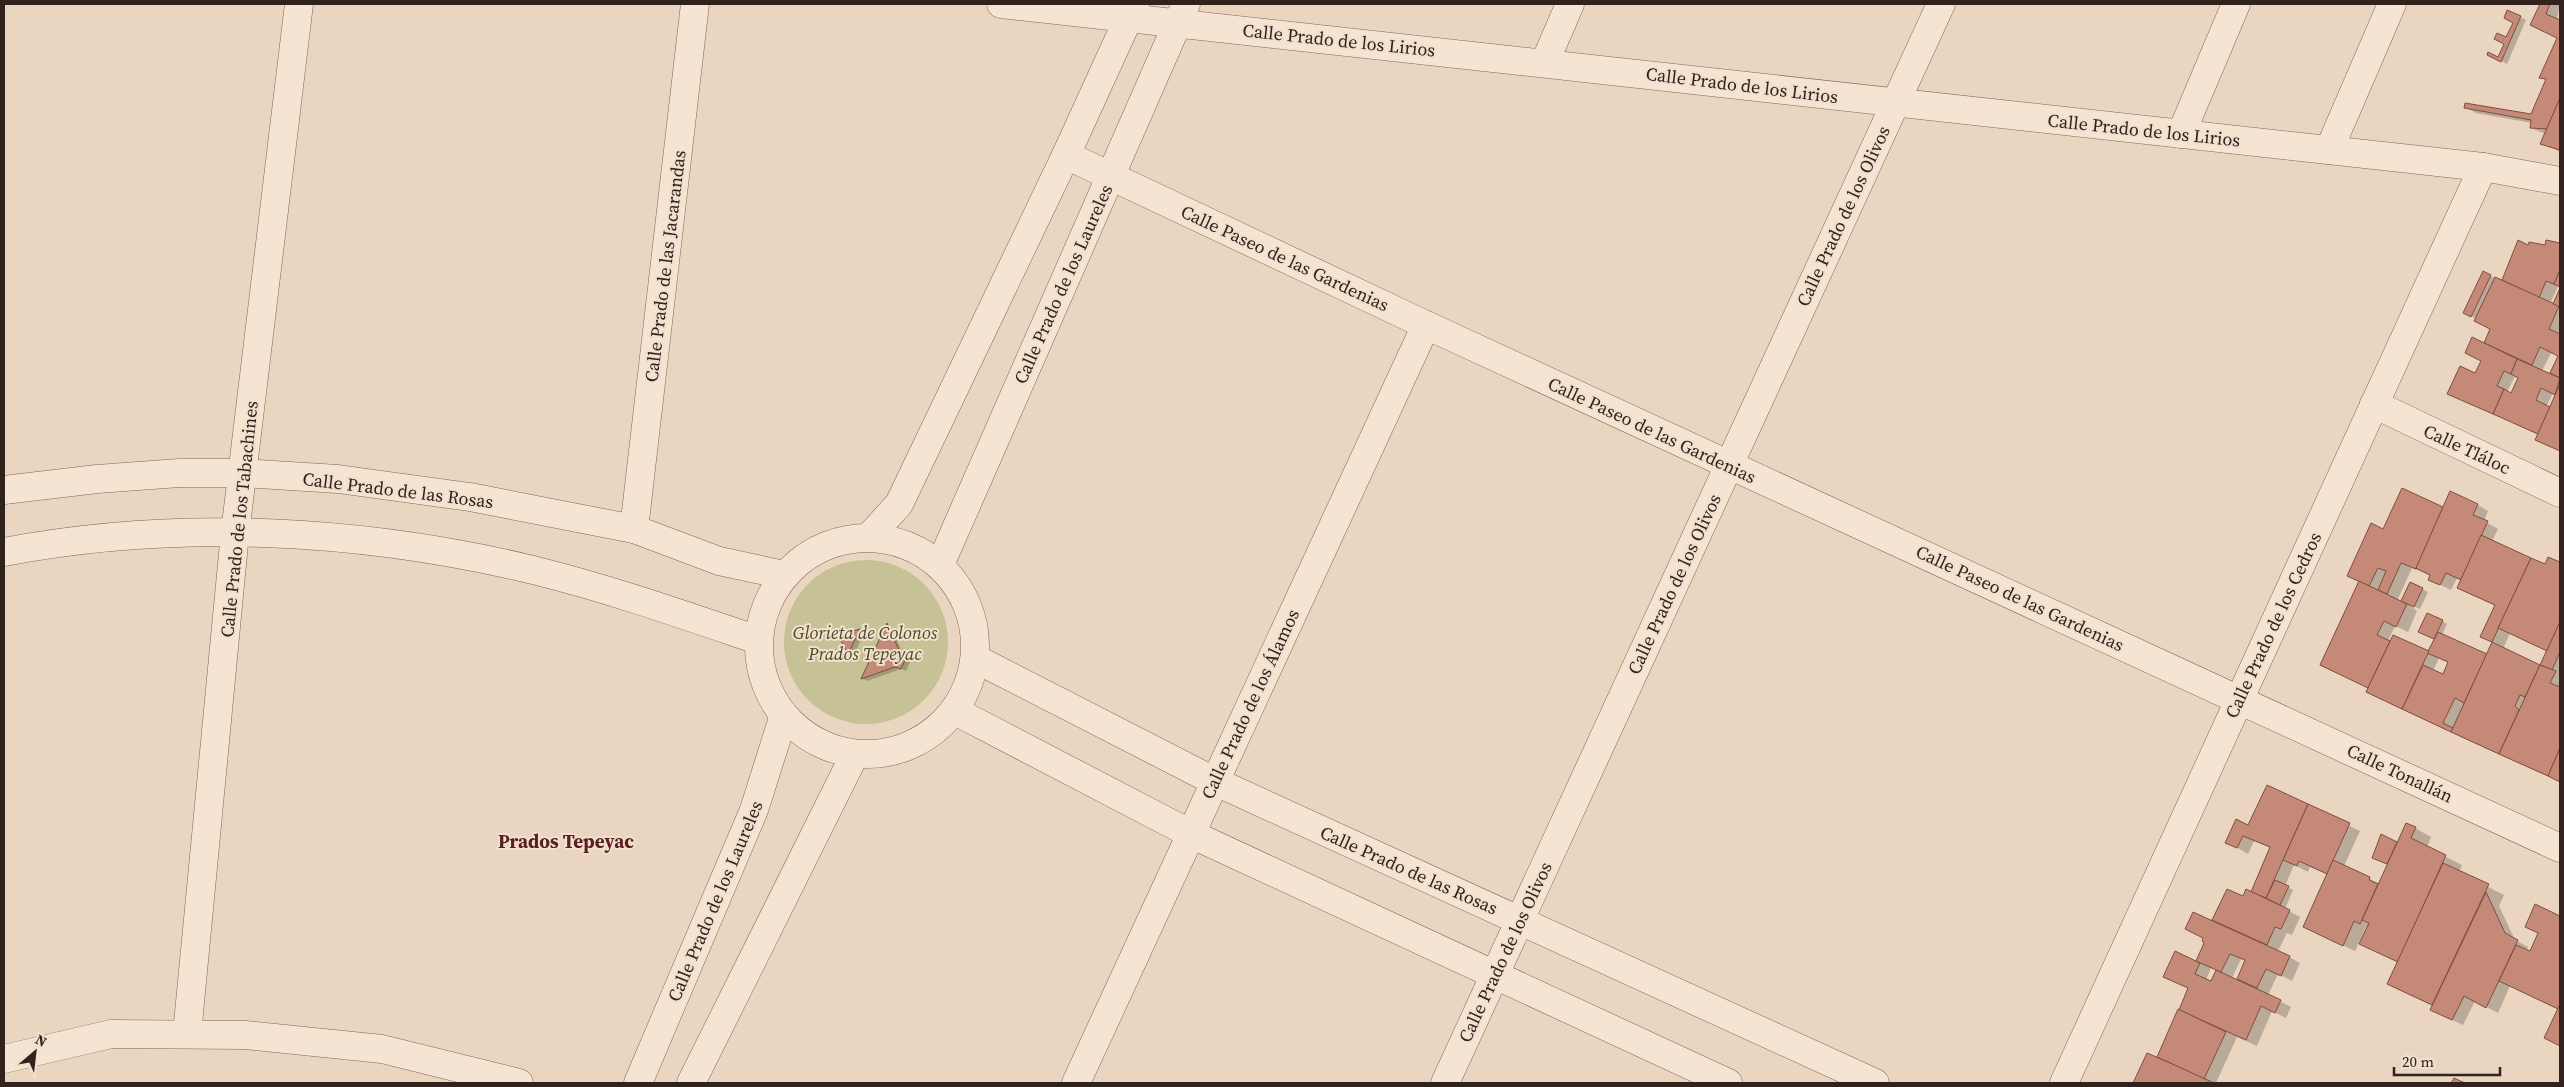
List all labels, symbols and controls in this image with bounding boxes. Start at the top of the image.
street label: Calle Prado de los Lirios [1241,17,1437,63]
street label: Calle Prado de los Lirios [1644,61,1840,109]
street label: Calle Prado de los Lirios [2046,107,2242,153]
street label: Calle Prado de los Olivos [1790,122,1896,310]
street label: Calle Prado de las Jacarandas [638,148,692,383]
street label: Calle Prado de los Laureles [1008,180,1118,388]
street label: Calle Paseo de las Gardenias [1177,199,1393,317]
street label: Calle Paseo de las Gardenias [1544,371,1760,489]
street label: Calle Prado de los Tabachines [214,399,264,639]
street label: Calle Tláloc [2419,418,2515,480]
street label: Calle Prado de las Rosas [301,466,495,514]
street label: Calle Prado de los Olivos [1621,490,1727,678]
street label: Calle Prado de los Cedros [2219,528,2327,722]
street label: Calle Paseo de las Gardenias [1912,539,2128,657]
street label: Calle Prado de los Álamos [1195,605,1305,803]
park label: Glorieta de Colonos Prados Tepeyac [793,620,938,666]
street label: Calle Tonallán [2343,738,2457,809]
street label: Calle Prado de los Laureles [661,797,769,1005]
street label: Calle Prado de las Rosas [1316,820,1502,921]
district label: Prados Tepeyac [498,828,634,854]
street label: Calle Prado de los Olivos [1452,858,1558,1046]
north arrow [10,1027,60,1077]
text: N [32,1029,50,1052]
scale bar [2394,1044,2500,1076]
text: 20 m [2402,1051,2434,1072]

